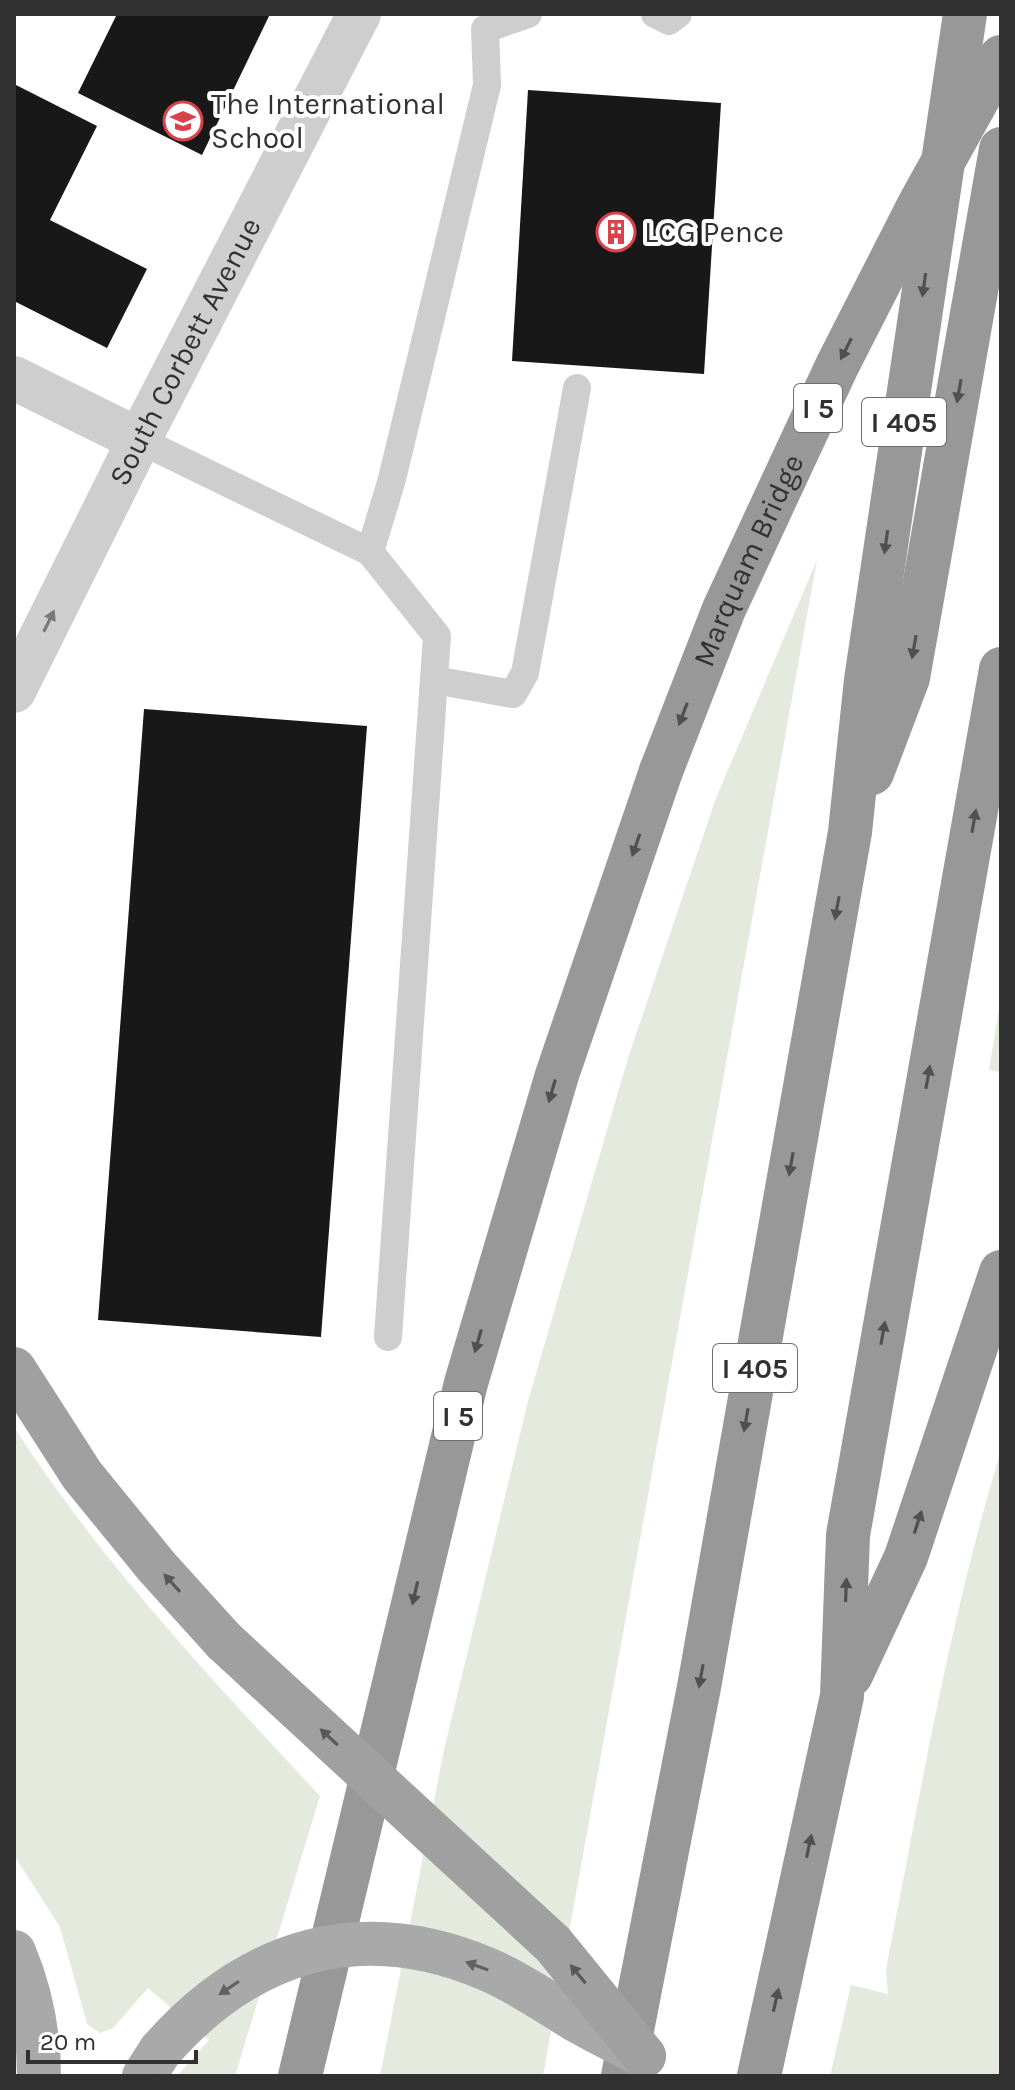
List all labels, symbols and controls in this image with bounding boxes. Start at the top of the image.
place label: The International School [211,86,445,156]
school or university icon: The International School [162,100,204,142]
building icon: LCG Pence [595,211,637,253]
street label: South Corbett Avenue [101,212,269,492]
place label: LCG Pence [644,214,784,250]
one-way arrow [917,273,930,298]
one-way arrow [840,337,853,360]
one-way arrow [952,379,964,404]
road number: I 5 [794,384,842,432]
road number: I 405 [862,398,946,446]
street label: Marquam Bridge [685,449,811,672]
one-way arrow [879,530,892,555]
one-way arrow [42,609,55,632]
one-way arrow [907,635,919,660]
one-way arrow [676,702,689,726]
one-way arrow [968,808,981,833]
one-way arrow [629,833,641,857]
one-way arrow [830,896,842,921]
one-way arrow [923,1064,935,1089]
one-way arrow [545,1080,558,1104]
one-way arrow [785,1152,797,1177]
one-way arrow [878,1320,890,1345]
one-way arrow [471,1329,484,1353]
road number: I 405 [713,1344,797,1392]
road number: I 5 [434,1392,482,1440]
one-way arrow [739,1408,752,1433]
one-way arrow [912,1509,924,1533]
one-way arrow [163,1573,181,1592]
one-way arrow [839,1577,852,1602]
one-way arrow [409,1580,421,1605]
one-way arrow [694,1664,706,1689]
one-way arrow [319,1729,339,1746]
one-way arrow [804,1834,816,1859]
one-way arrow [465,1959,489,1972]
one-way arrow [570,1964,586,1984]
one-way arrow [219,1980,240,1995]
one-way arrow [770,1987,783,2012]
scale bar [28,2014,196,2064]
text: 20 m [40,2028,96,2056]

